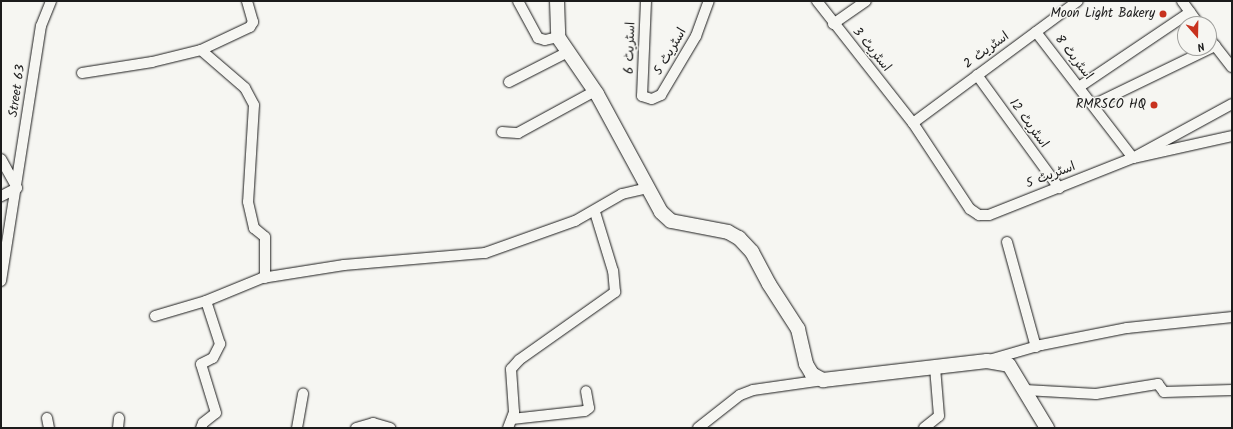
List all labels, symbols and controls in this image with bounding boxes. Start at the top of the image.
place label: Moon Light Bakery [1051,6,1155,22]
marker: Moon Light Bakery [1158,9,1168,19]
north arrow [1177,16,1217,56]
street label: اسٹریٹ 6 [622,22,640,74]
street label: اسٹریٹ 3 [848,25,894,75]
street label: اسٹریٹ 5 [651,26,691,78]
street label: اسٹریٹ 2 [961,29,1013,73]
street label: اسٹریٹ 8 [1051,32,1095,84]
text: N [1194,37,1207,56]
street label: Street 63 [7,64,29,118]
street label: اسٹریٹ 12 [1005,97,1051,151]
place label: RMRSCO HQ [1076,97,1146,113]
marker: RMRSCO HQ [1149,100,1159,110]
street label: اسٹریٹ 5 [1024,159,1078,193]

